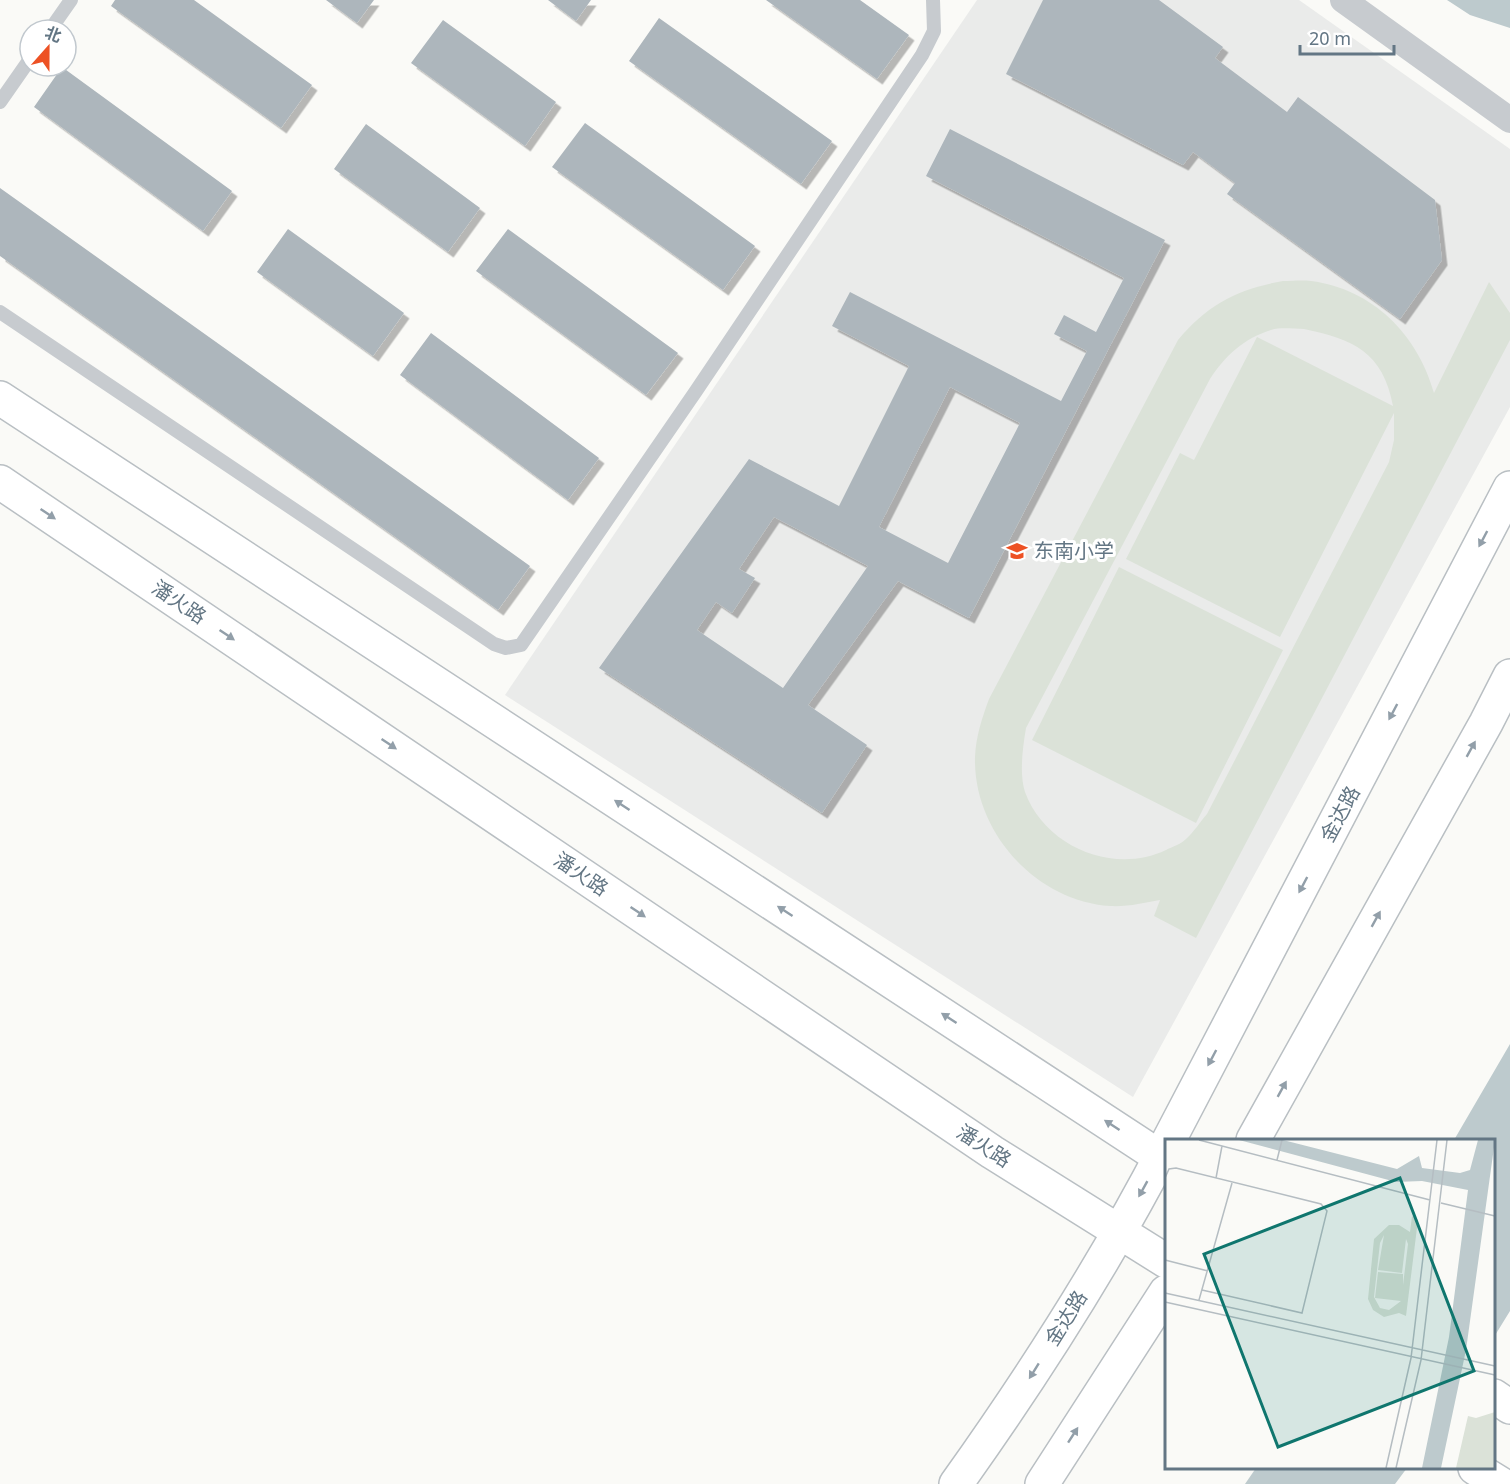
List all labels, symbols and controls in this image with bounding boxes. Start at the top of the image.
north arrow [18,18,78,78]
scale bar [1300,18,1394,56]
text: 北 [42,21,65,47]
text: 20 m [1309,26,1351,50]
one-way arrow [40,508,56,520]
one-way arrow [1478,531,1488,548]
place label: 东南小学 [1034,537,1114,564]
school or university icon: 东南小学 [1005,539,1029,563]
street label: 潘火路 [147,574,212,630]
one-way arrow [219,629,235,641]
one-way arrow [1388,704,1398,721]
one-way arrow [381,739,397,750]
one-way arrow [1466,741,1477,757]
street label: 金达路 [1314,781,1366,847]
one-way arrow [614,800,630,811]
street label: 潘火路 [549,846,614,902]
one-way arrow [1298,876,1308,894]
one-way arrow [629,906,645,918]
one-way arrow [777,906,794,917]
one-way arrow [1371,911,1382,927]
one-way arrow [941,1012,957,1024]
one-way arrow [1208,1049,1218,1067]
one-way arrow [1276,1081,1286,1098]
street label: 潘火路 [952,1118,1017,1173]
one-way arrow [1104,1120,1120,1131]
inset map [1165,1139,1495,1469]
one-way arrow [1138,1181,1148,1198]
street label: 金达路 [1038,1285,1093,1350]
one-way arrow [1028,1363,1039,1379]
one-way arrow [1068,1427,1079,1443]

